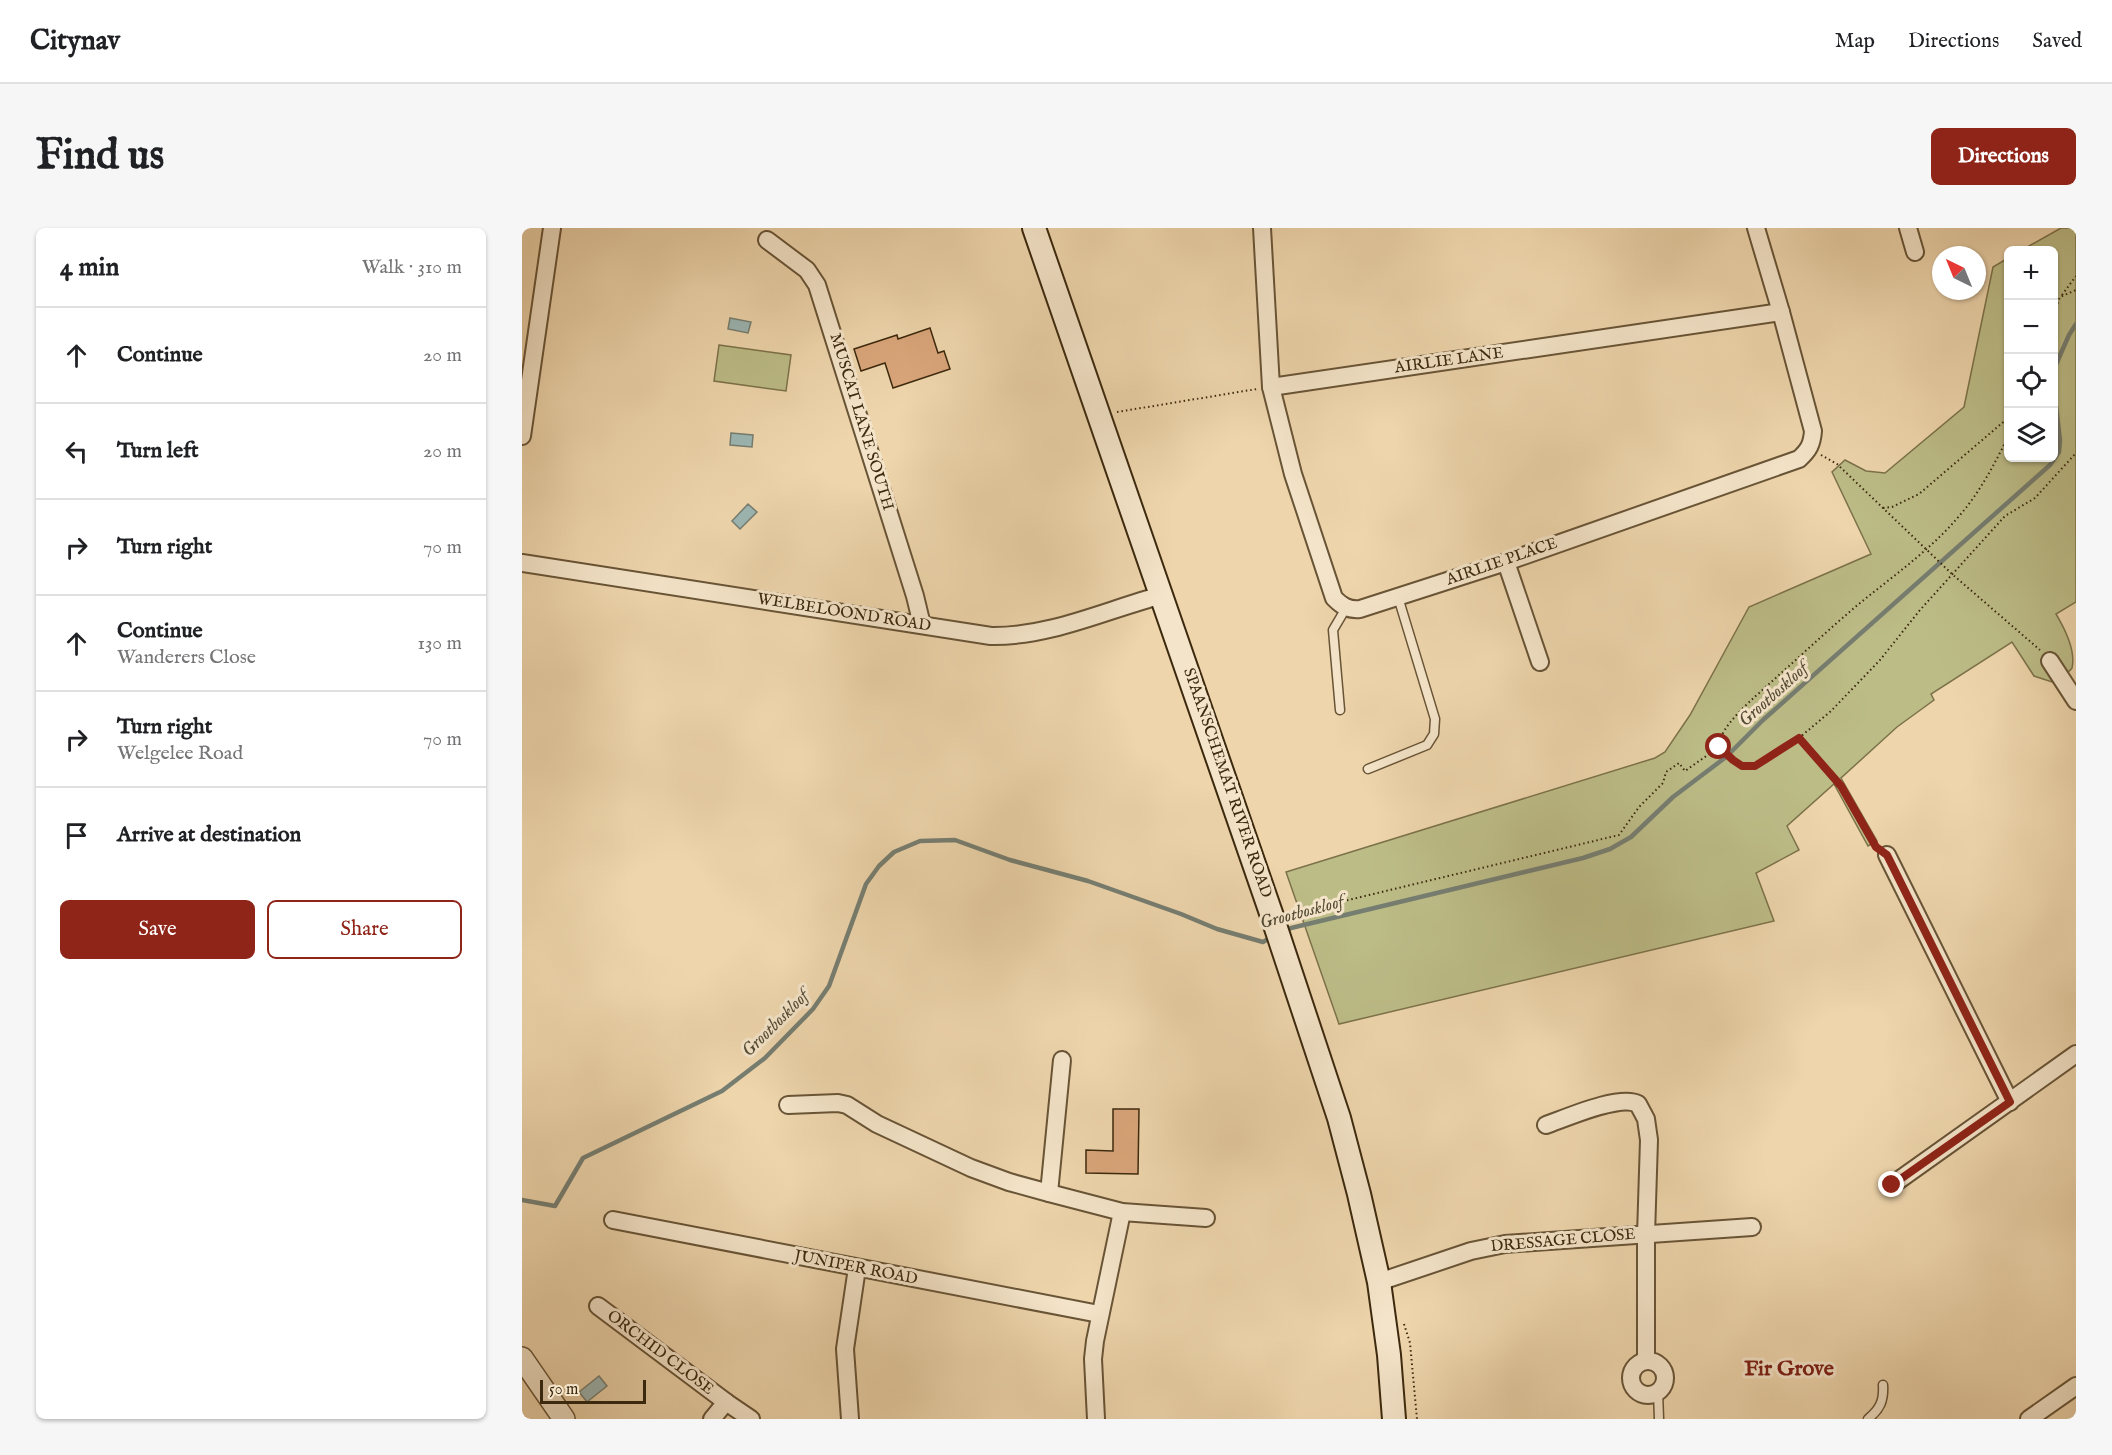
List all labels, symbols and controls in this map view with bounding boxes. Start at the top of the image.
text: Citynav [30,24,120,59]
text: Map [1835,28,1875,55]
text: Directions [1908,28,1999,55]
text: Saved [2032,28,2082,55]
button: Directions [1931,128,2076,185]
text: Find us [36,130,164,183]
north arrow [1932,246,1986,300]
map controls [2004,246,2058,462]
button: + [2004,246,2058,300]
text: 4 min [60,251,119,284]
text: Walk · 310 m [362,255,462,280]
button: − [2004,300,2058,354]
street label: MUSCAT LANE SOUTH [824,331,898,513]
icon: ahead [60,339,93,372]
text: Continue [117,341,203,369]
text: 20 m [423,343,462,368]
street label: AIRLIE LANE [1392,343,1505,379]
button: locate [2004,354,2058,408]
button: layers [2004,408,2058,462]
icon: left [60,435,93,468]
text: Turn left [117,437,199,465]
text: 20 m [423,439,462,464]
icon: right [60,531,93,564]
text: Turn right [117,533,212,561]
street label: AIRLIE PLACE [1443,534,1560,591]
text: 70 m [423,535,462,560]
street label: WELBELOOND ROAD [756,589,932,637]
text: Continue [117,617,203,645]
icon: ahead [60,627,93,660]
text: 130 m [417,631,462,656]
text: Wanderers Close [117,645,256,670]
water label: Grootboskloof [1734,655,1817,732]
street label: SPAANSCHEMAT RIVER ROAD [1178,665,1276,901]
text: Turn right [117,713,212,741]
icon: right [60,723,93,756]
text: 70 m [423,727,462,752]
route start [1705,733,1731,759]
text: Welgelee Road [117,741,243,766]
icon: arrive [60,819,93,852]
text: Arrive at destination [117,821,301,849]
water label: Grootboskloof [1257,890,1351,935]
button: Save [60,900,255,959]
button: Share [267,900,462,959]
water label: Grootboskloof [737,982,818,1063]
route end [1878,1171,1904,1197]
street label: DRESSAGE CLOSE [1490,1225,1636,1257]
street label: JUNIPER ROAD [791,1246,919,1290]
street label: ORCHID CLOSE [603,1306,717,1400]
district label: Fir Grove [1744,1355,1834,1383]
scale bar [540,1377,646,1404]
text: 50 m [549,1380,578,1400]

